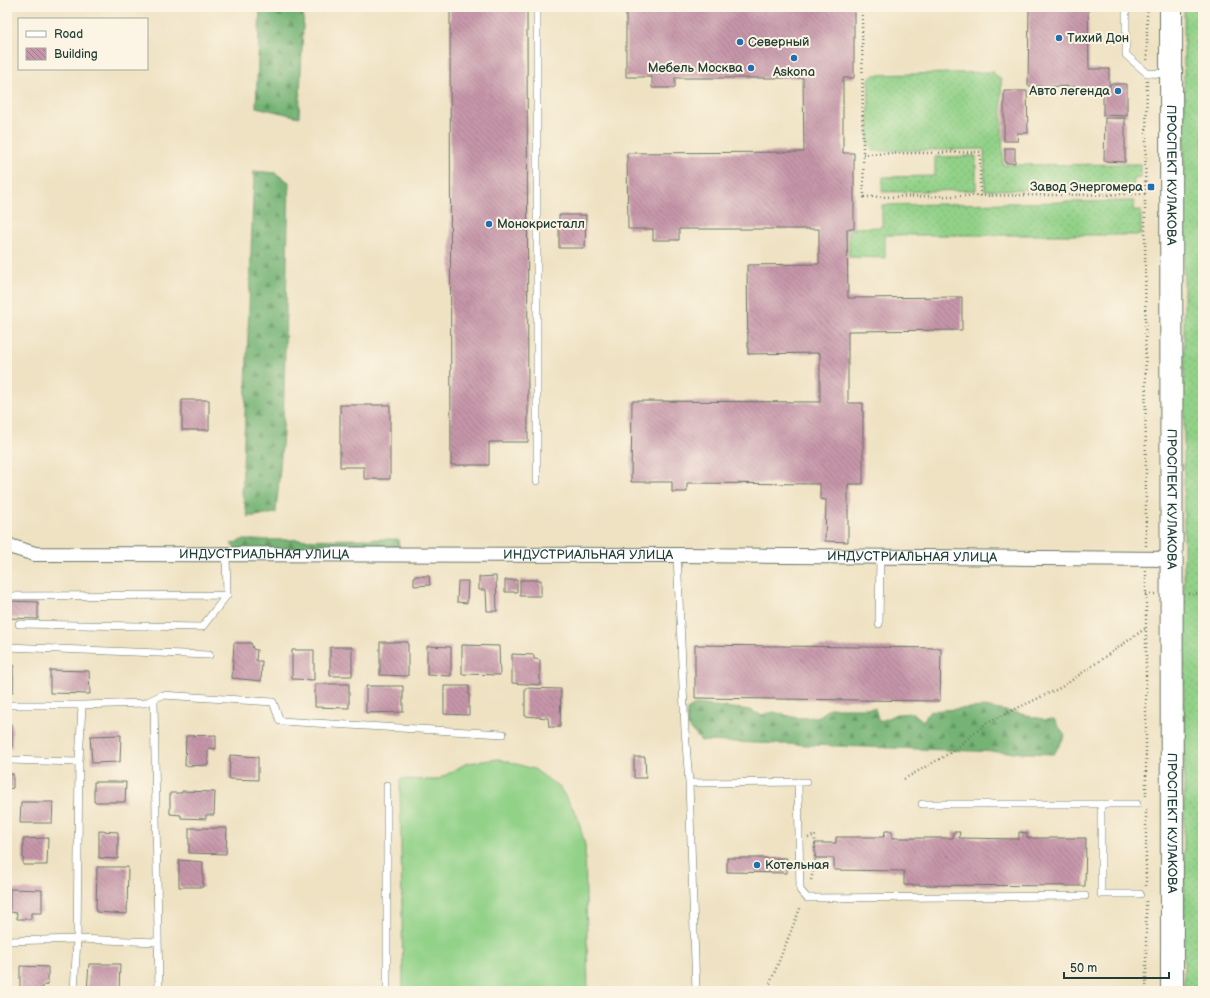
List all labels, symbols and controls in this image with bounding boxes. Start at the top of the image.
legend [18,18,148,70]
text: Road [54,27,83,42]
place label: Тихий Дон [1067,30,1129,46]
marker: Тихий Дон [1054,33,1064,43]
place label: Северный [748,34,810,50]
marker: Северный [735,37,745,47]
text: Building [54,47,98,62]
marker: Askona [789,53,799,63]
place label: Мебель Москва [648,60,743,76]
marker: Мебель Москва [746,63,756,73]
place label: Askona [773,64,815,80]
place label: Авто легенда [1028,83,1110,99]
marker: Авто легенда [1113,86,1123,96]
street label: ПРОСПЕКТ КУЛАКОВА [1163,105,1179,245]
place label: Завод Энергомера [1030,179,1143,195]
marker: Завод Энергомера [1146,182,1156,192]
place label: Монокристалл [497,216,585,232]
marker: Монокристалл [484,219,494,229]
street label: ПРОСПЕКТ КУЛАКОВА [1163,429,1180,569]
street label: ИНДУСТРИАЛЬНАЯ УЛИЦА [179,546,349,562]
street label: ИНДУСТРИАЛЬНАЯ УЛИЦА [503,547,673,563]
street label: ИНДУСТРИАЛЬНАЯ УЛИЦА [827,548,997,566]
street label: ПРОСПЕКТ КУЛАКОВА [1164,753,1180,893]
place label: Котельная [765,857,829,873]
marker: Котельная [752,860,762,870]
scale bar [1064,954,1169,980]
text: 50 m [1070,961,1097,976]

